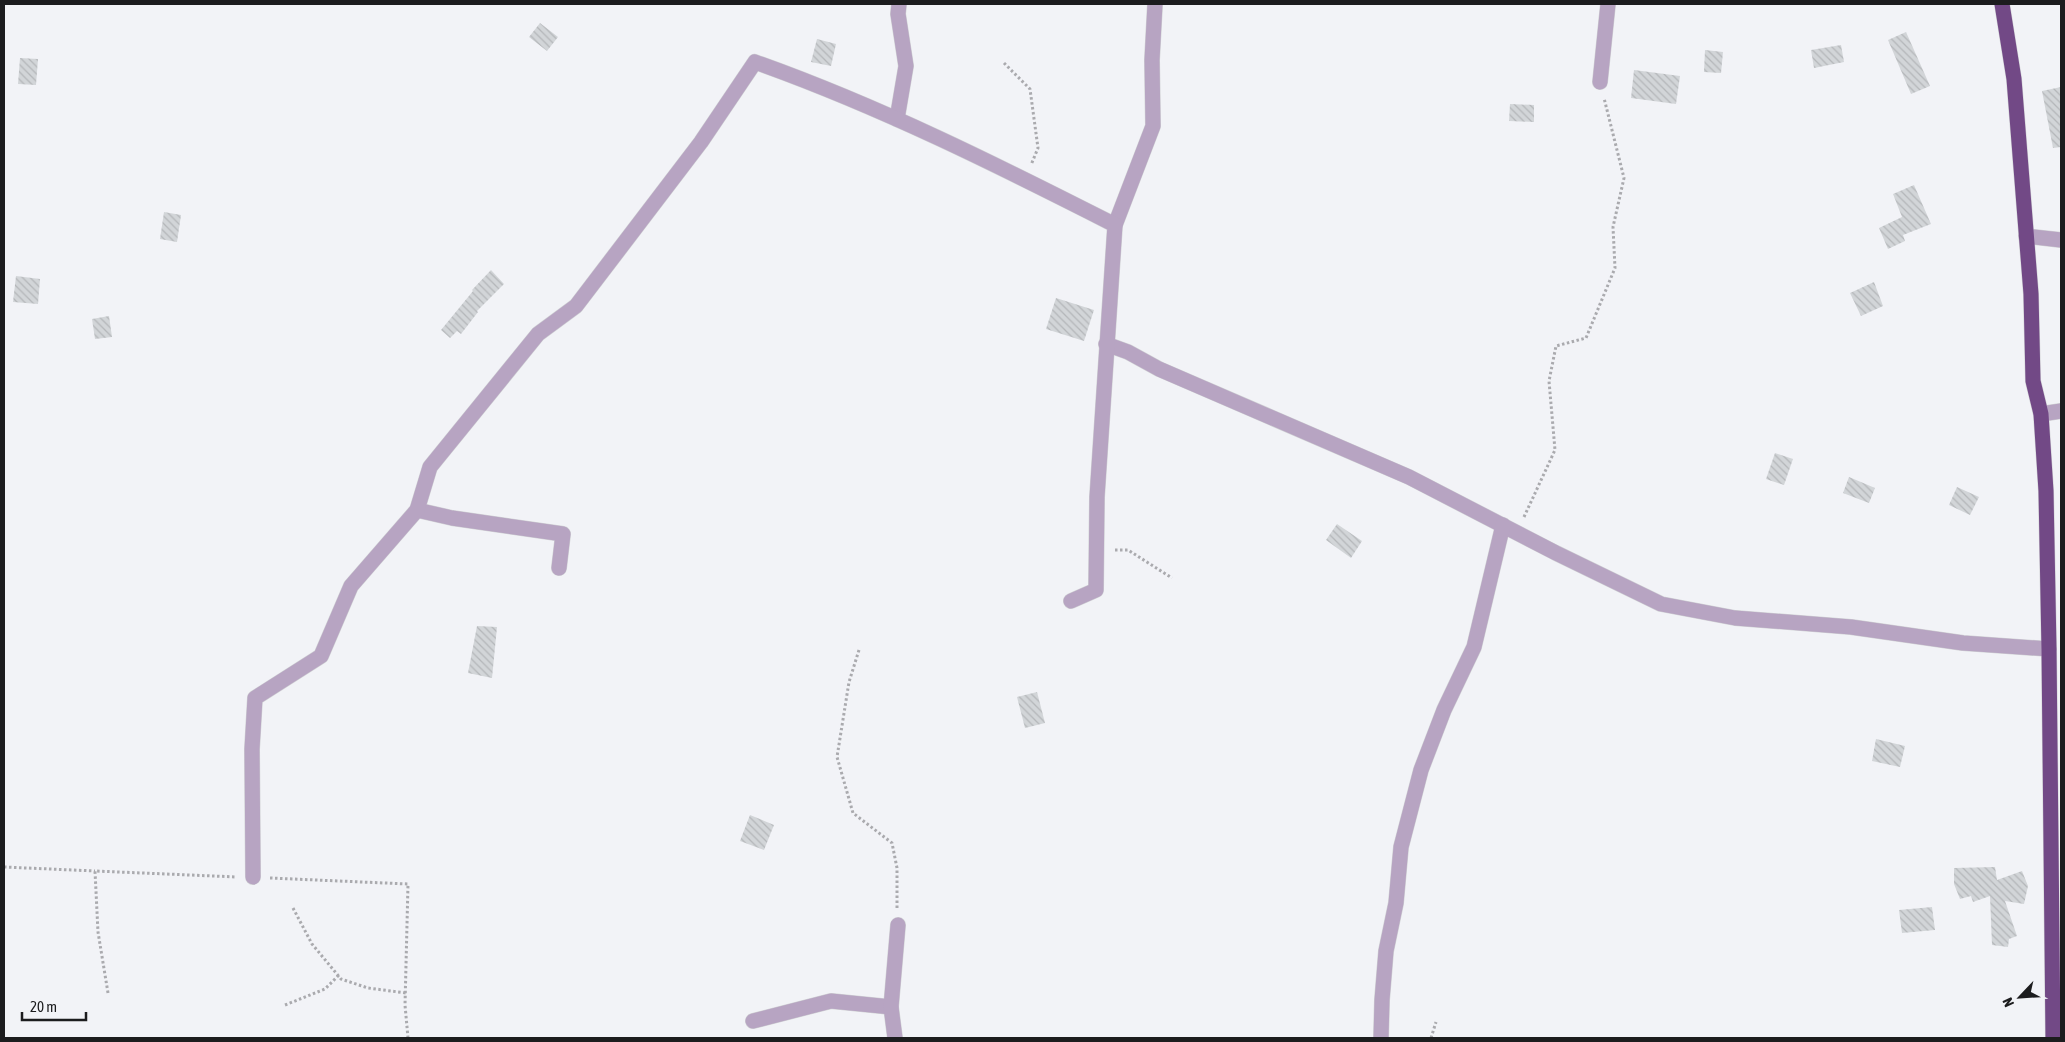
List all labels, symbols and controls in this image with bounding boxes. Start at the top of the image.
north arrow [1995,972,2045,1022]
scale bar [22,990,86,1022]
text: N [1999,995,2017,1010]
text: 20 m [30,998,57,1015]

